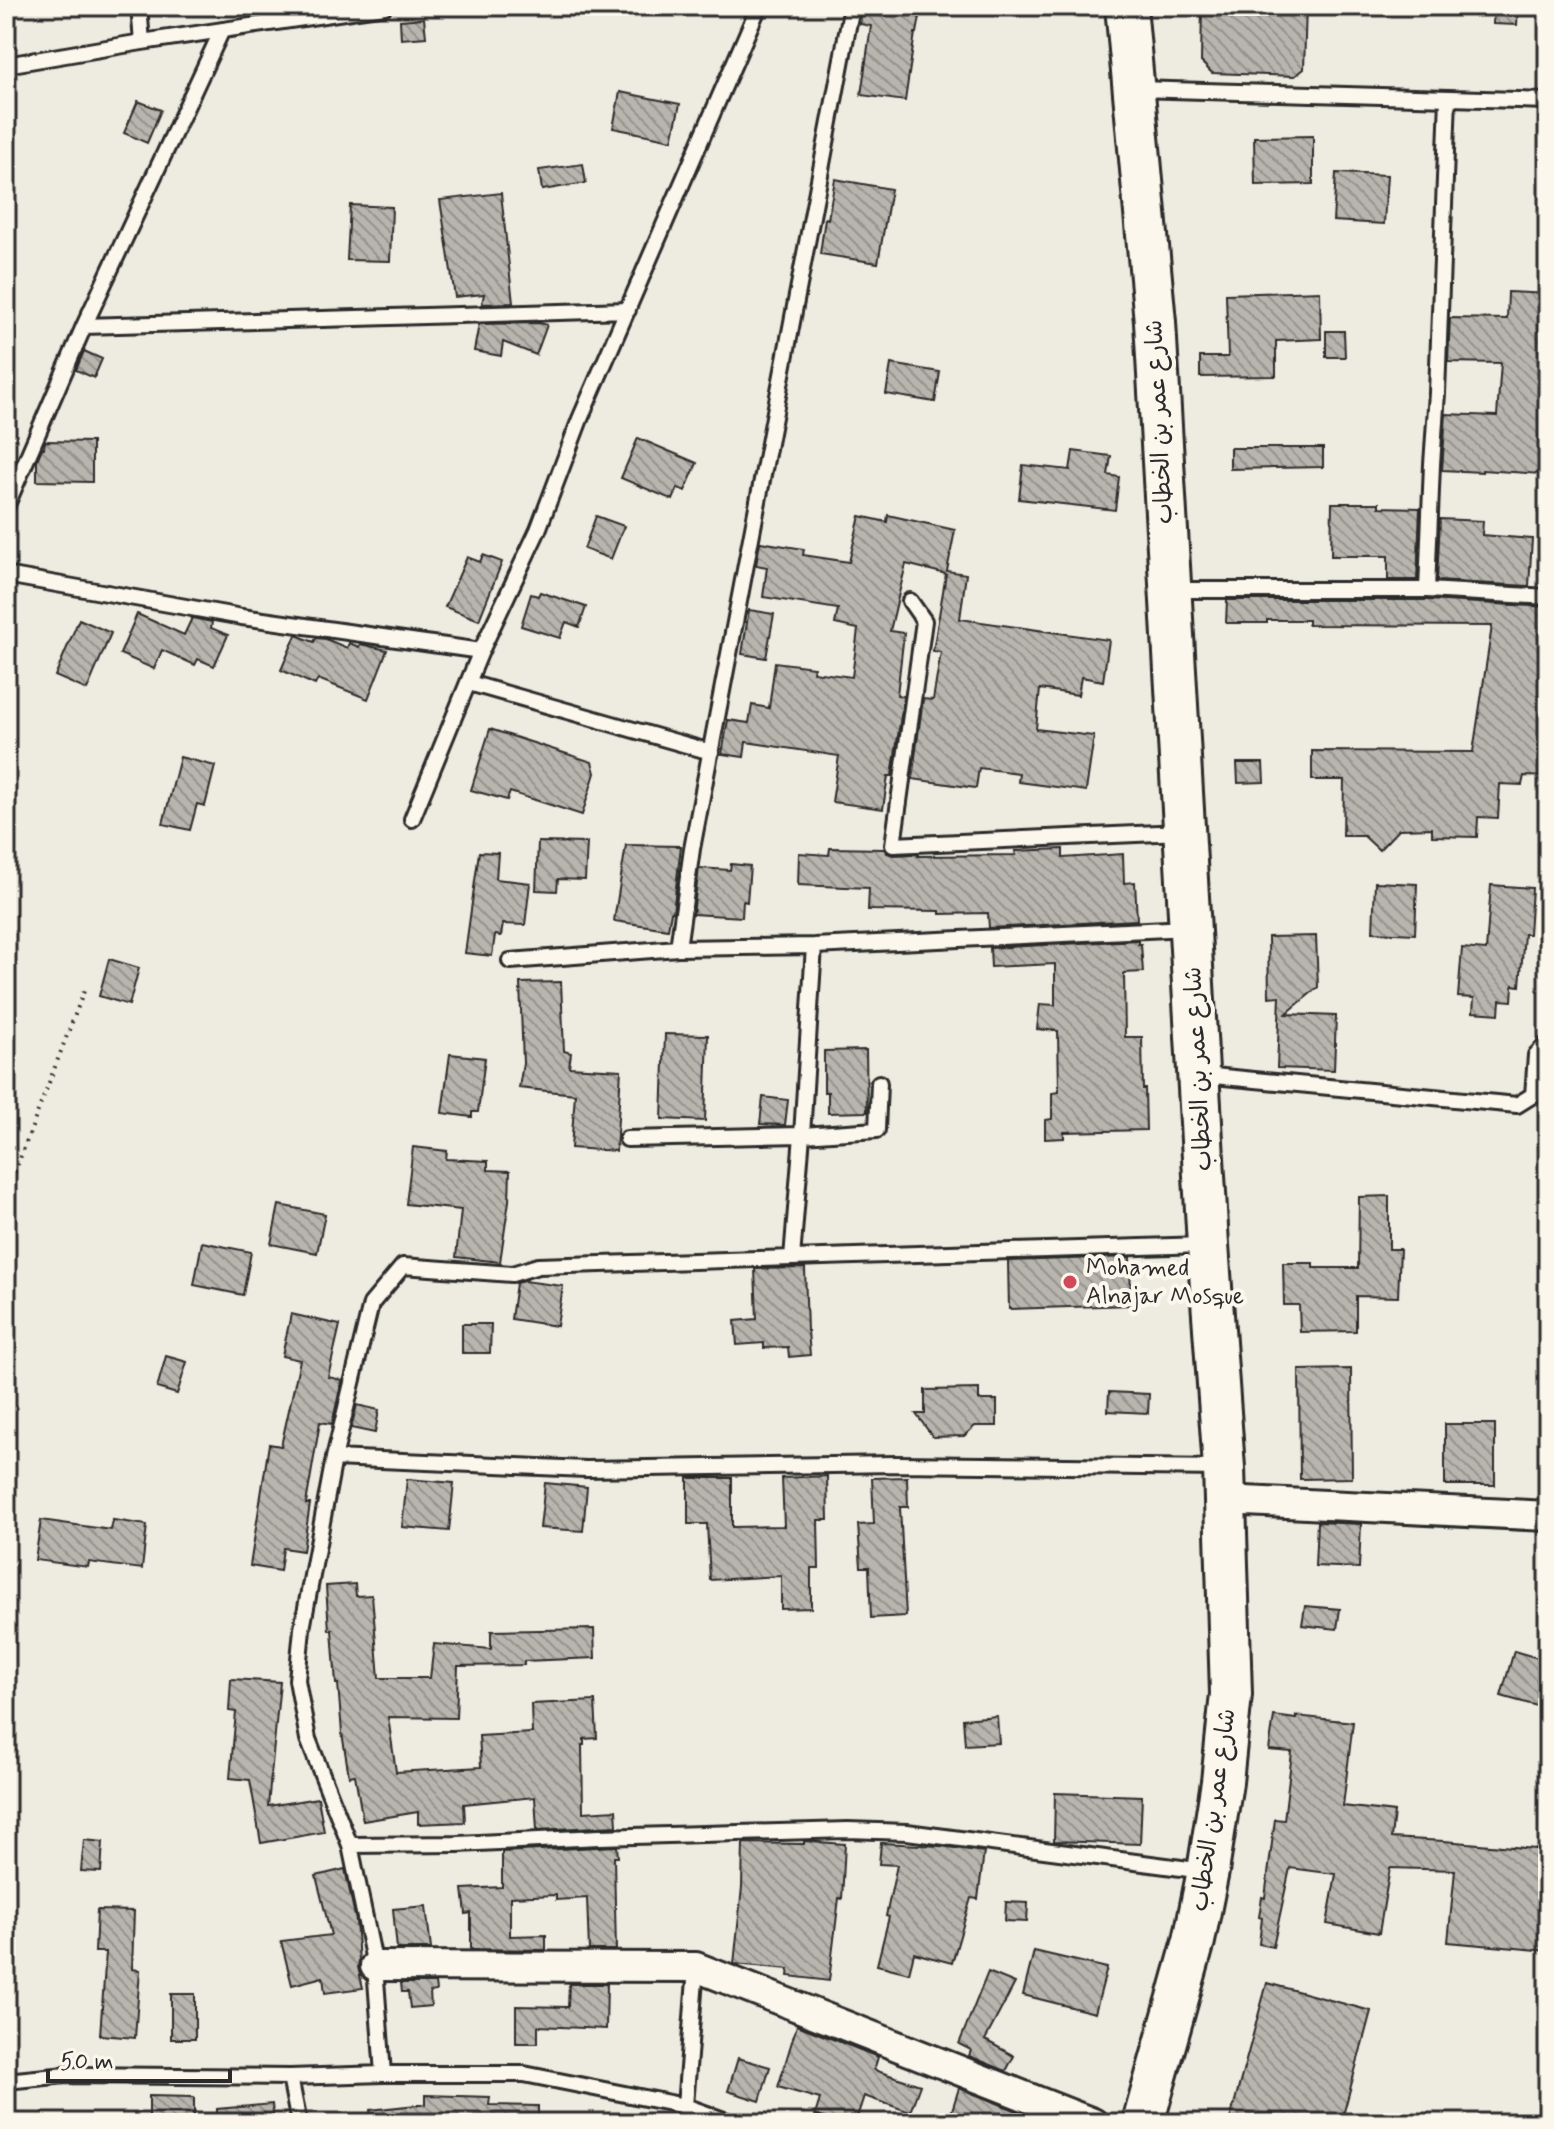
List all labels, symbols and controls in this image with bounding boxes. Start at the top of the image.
street label: شارع عمر بن الخطاب [1139,319,1181,525]
street label: شارع عمر بن الخطاب [1178,966,1220,1172]
place label: Mohamed Alnajar Mosque [1086,1253,1244,1312]
marker: Mohamed Alnajar Mosque [1061,1273,1079,1291]
street label: شارع عمر بن الخطاب [1184,1707,1244,1913]
scale bar [48,2033,230,2083]
text: 50 m [60,2047,114,2078]

